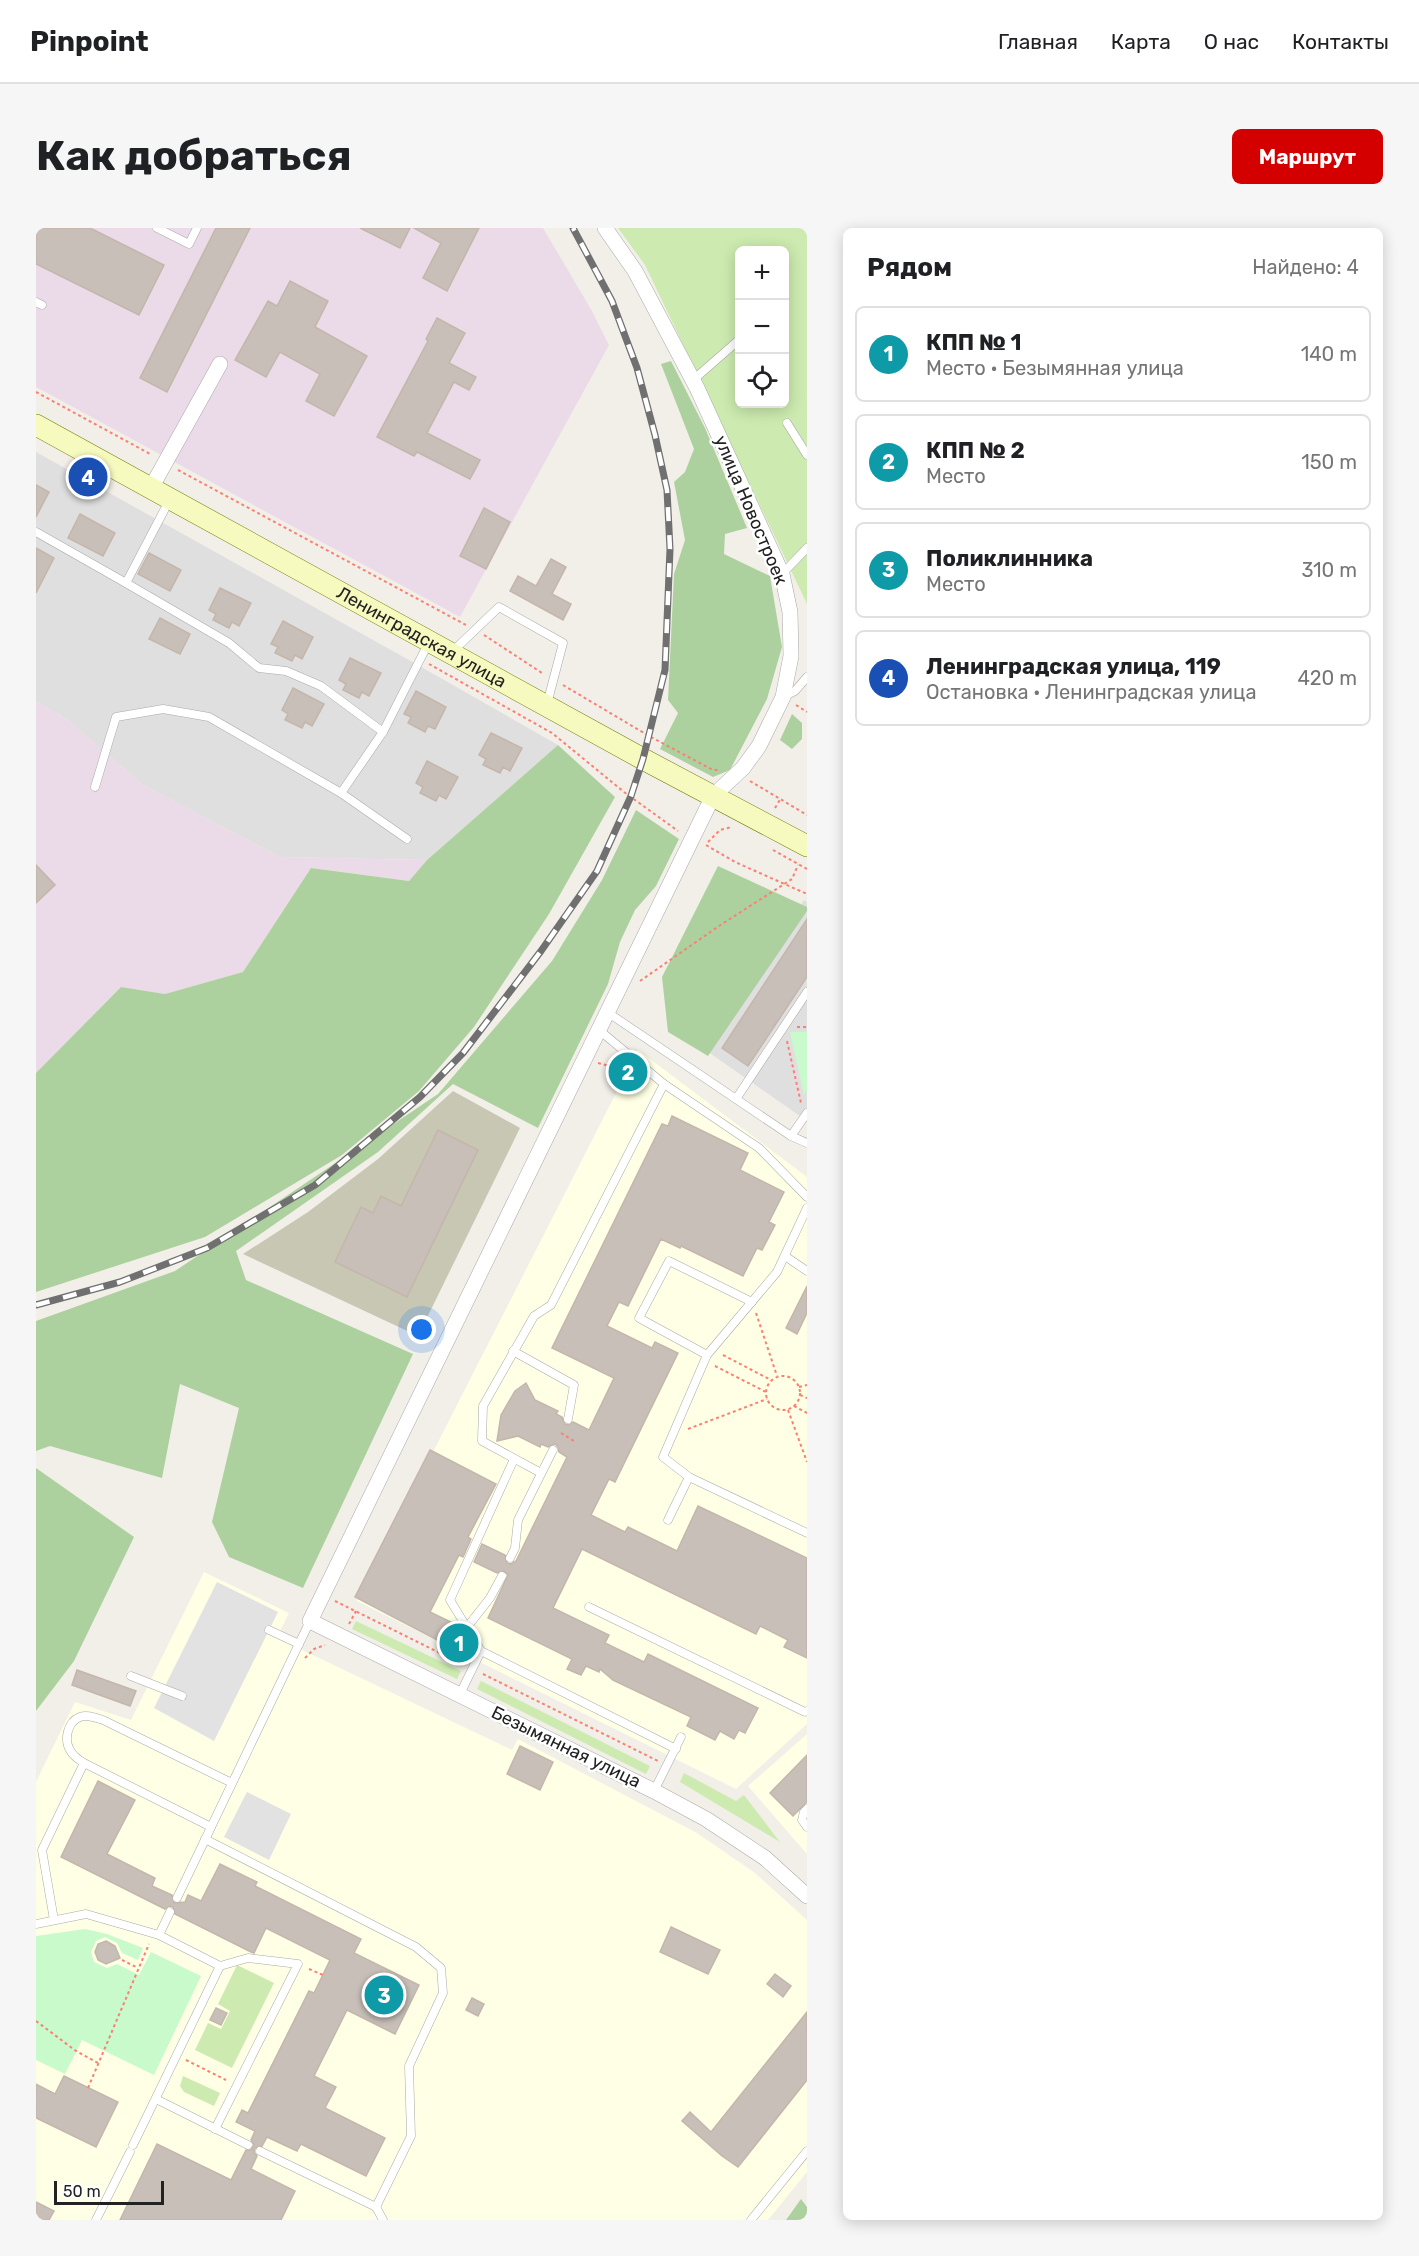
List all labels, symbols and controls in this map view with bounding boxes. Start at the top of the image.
text: Pinpoint [30,25,149,58]
text: Главная [998,29,1078,54]
text: Карта [1111,29,1171,54]
text: О нас [1204,29,1259,54]
text: Контакты [1292,29,1389,54]
button: Маршрут [1232,129,1383,184]
text: Как добраться [36,131,352,181]
map controls [735,246,789,408]
button: + [735,246,789,300]
text: Рядом [867,252,952,283]
text: Найдено: 4 [1252,255,1359,279]
button: − [735,300,789,354]
text: КПП № 1 [926,329,1021,356]
text: 1 [884,342,893,366]
text: 140 m [1301,342,1357,366]
button: locate [735,354,789,408]
text: Место · Безымянная улица [926,356,1184,380]
street label: улица Новостроек [710,432,792,588]
text: КПП № 2 [926,437,1025,464]
text: 2 [882,450,895,474]
text: 150 m [1301,450,1357,474]
pin: 4 [68,454,108,500]
text: Место [926,464,986,488]
text: Поликлинника [926,545,1093,572]
text: 3 [882,558,895,582]
text: 310 m [1301,558,1357,582]
text: Место [926,572,986,596]
street label: Ленинградская улица [333,582,510,693]
text: Ленинградская улица, 119 [926,653,1221,680]
text: 4 [882,666,895,690]
text: 420 m [1297,666,1357,690]
text: Остановка · Ленинградская улица [926,680,1256,704]
pin: 2 [608,1050,648,1094]
your location [407,1315,436,1344]
pin: 1 [440,1620,478,1666]
street label: Безымянная улица [488,1701,644,1793]
pin: 3 [364,1972,404,2018]
scale bar [54,2178,164,2206]
text: 50 m [63,2182,101,2201]

